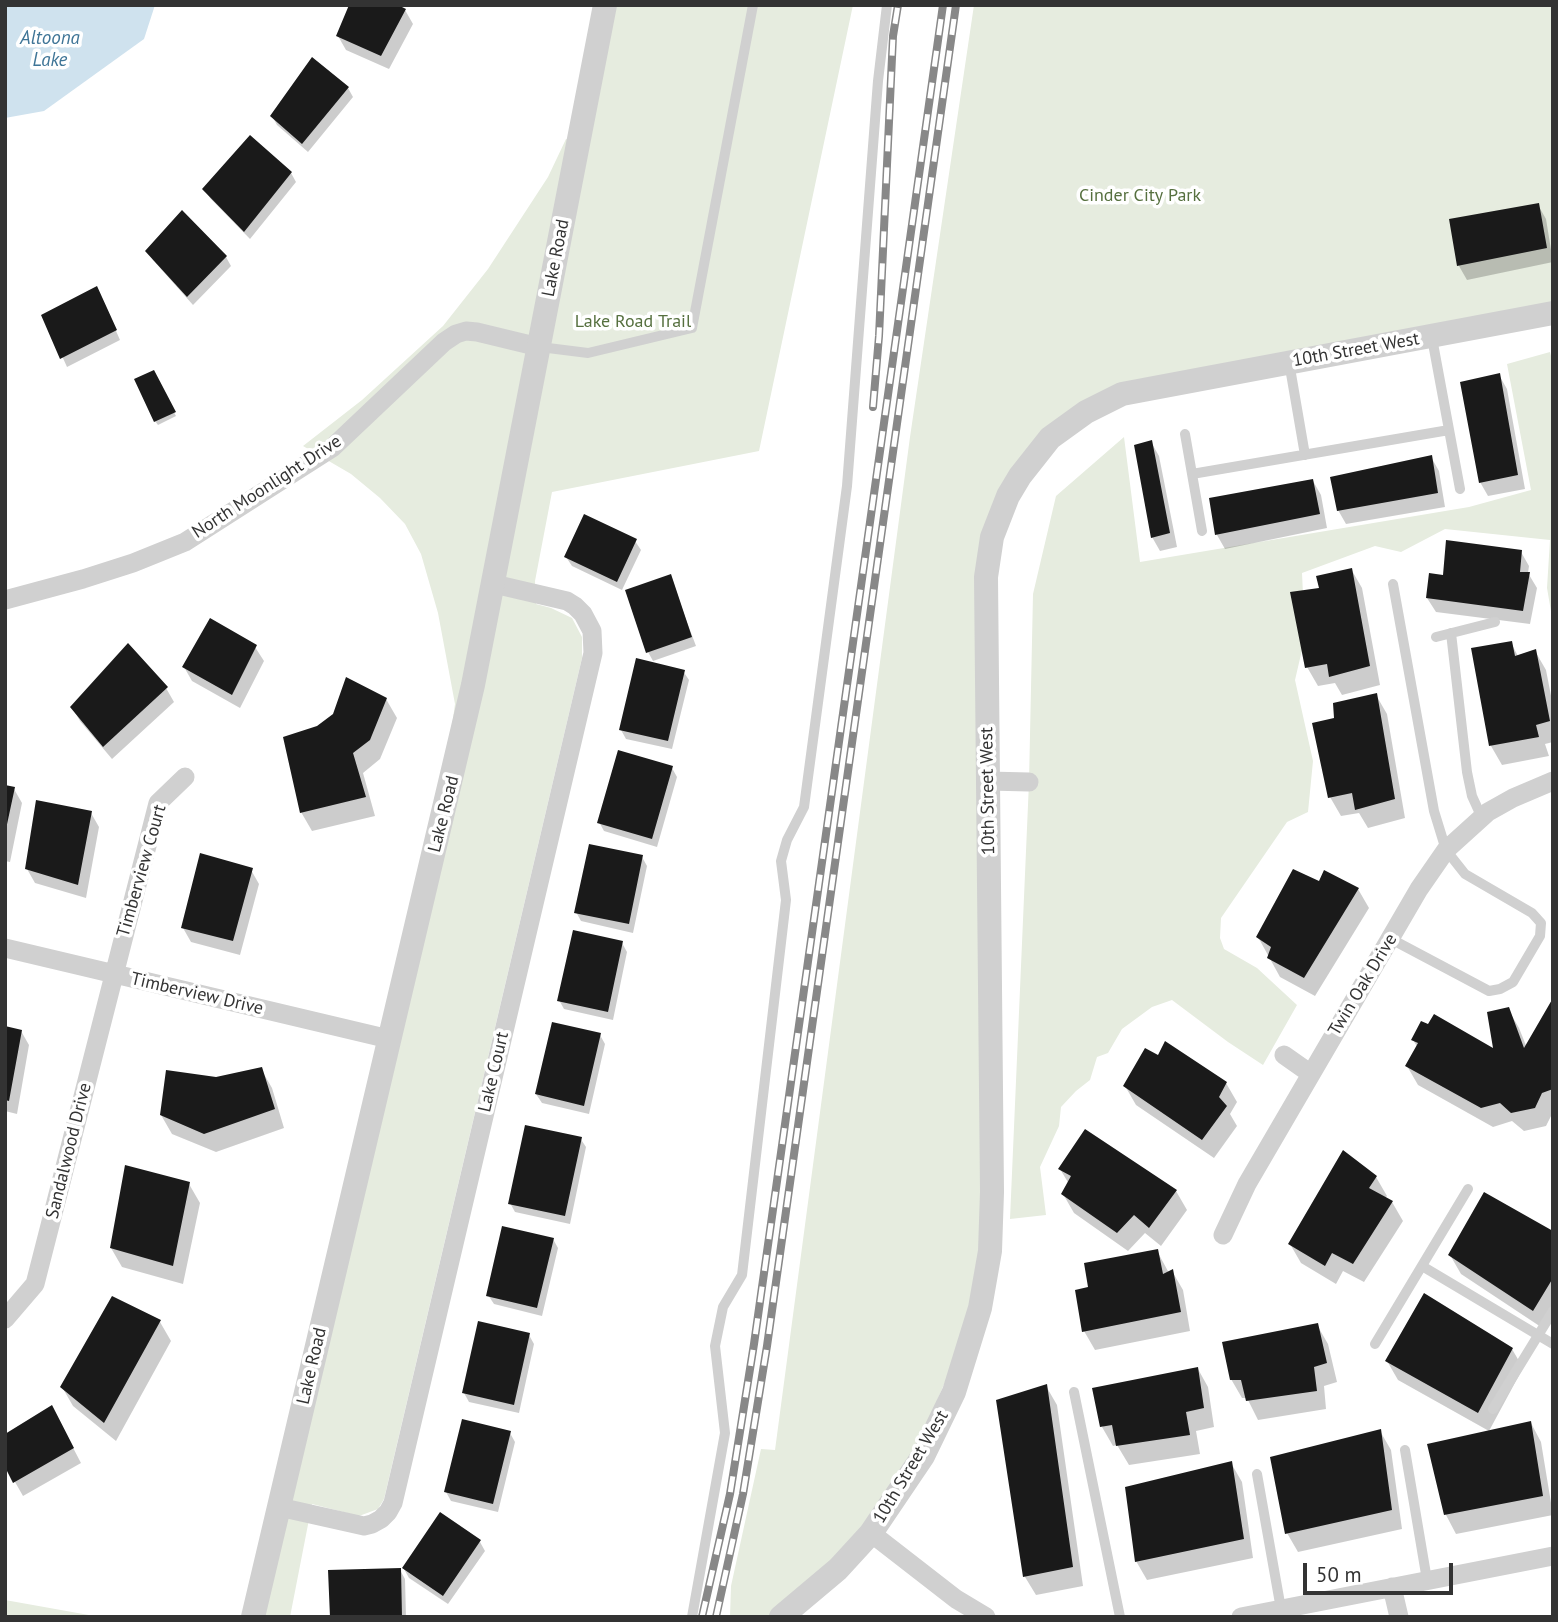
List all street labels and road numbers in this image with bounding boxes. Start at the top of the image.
street label: Lake Road [538,217,574,299]
street label: 10th Street West [1291,328,1421,372]
street label: North Moonlight Drive [188,431,346,543]
street label: 10th Street West [976,727,1000,855]
street label: Lake Road [424,773,464,855]
street label: Timberview Court [113,802,171,940]
street label: Twin Oak Drive [1324,930,1402,1040]
street label: Timberview Drive [129,968,265,1020]
street label: Lake Court [474,1030,514,1114]
street label: Sandalwood Drive [42,1081,96,1221]
street label: Lake Road [293,1325,331,1407]
street label: 10th Street West [869,1407,953,1527]

